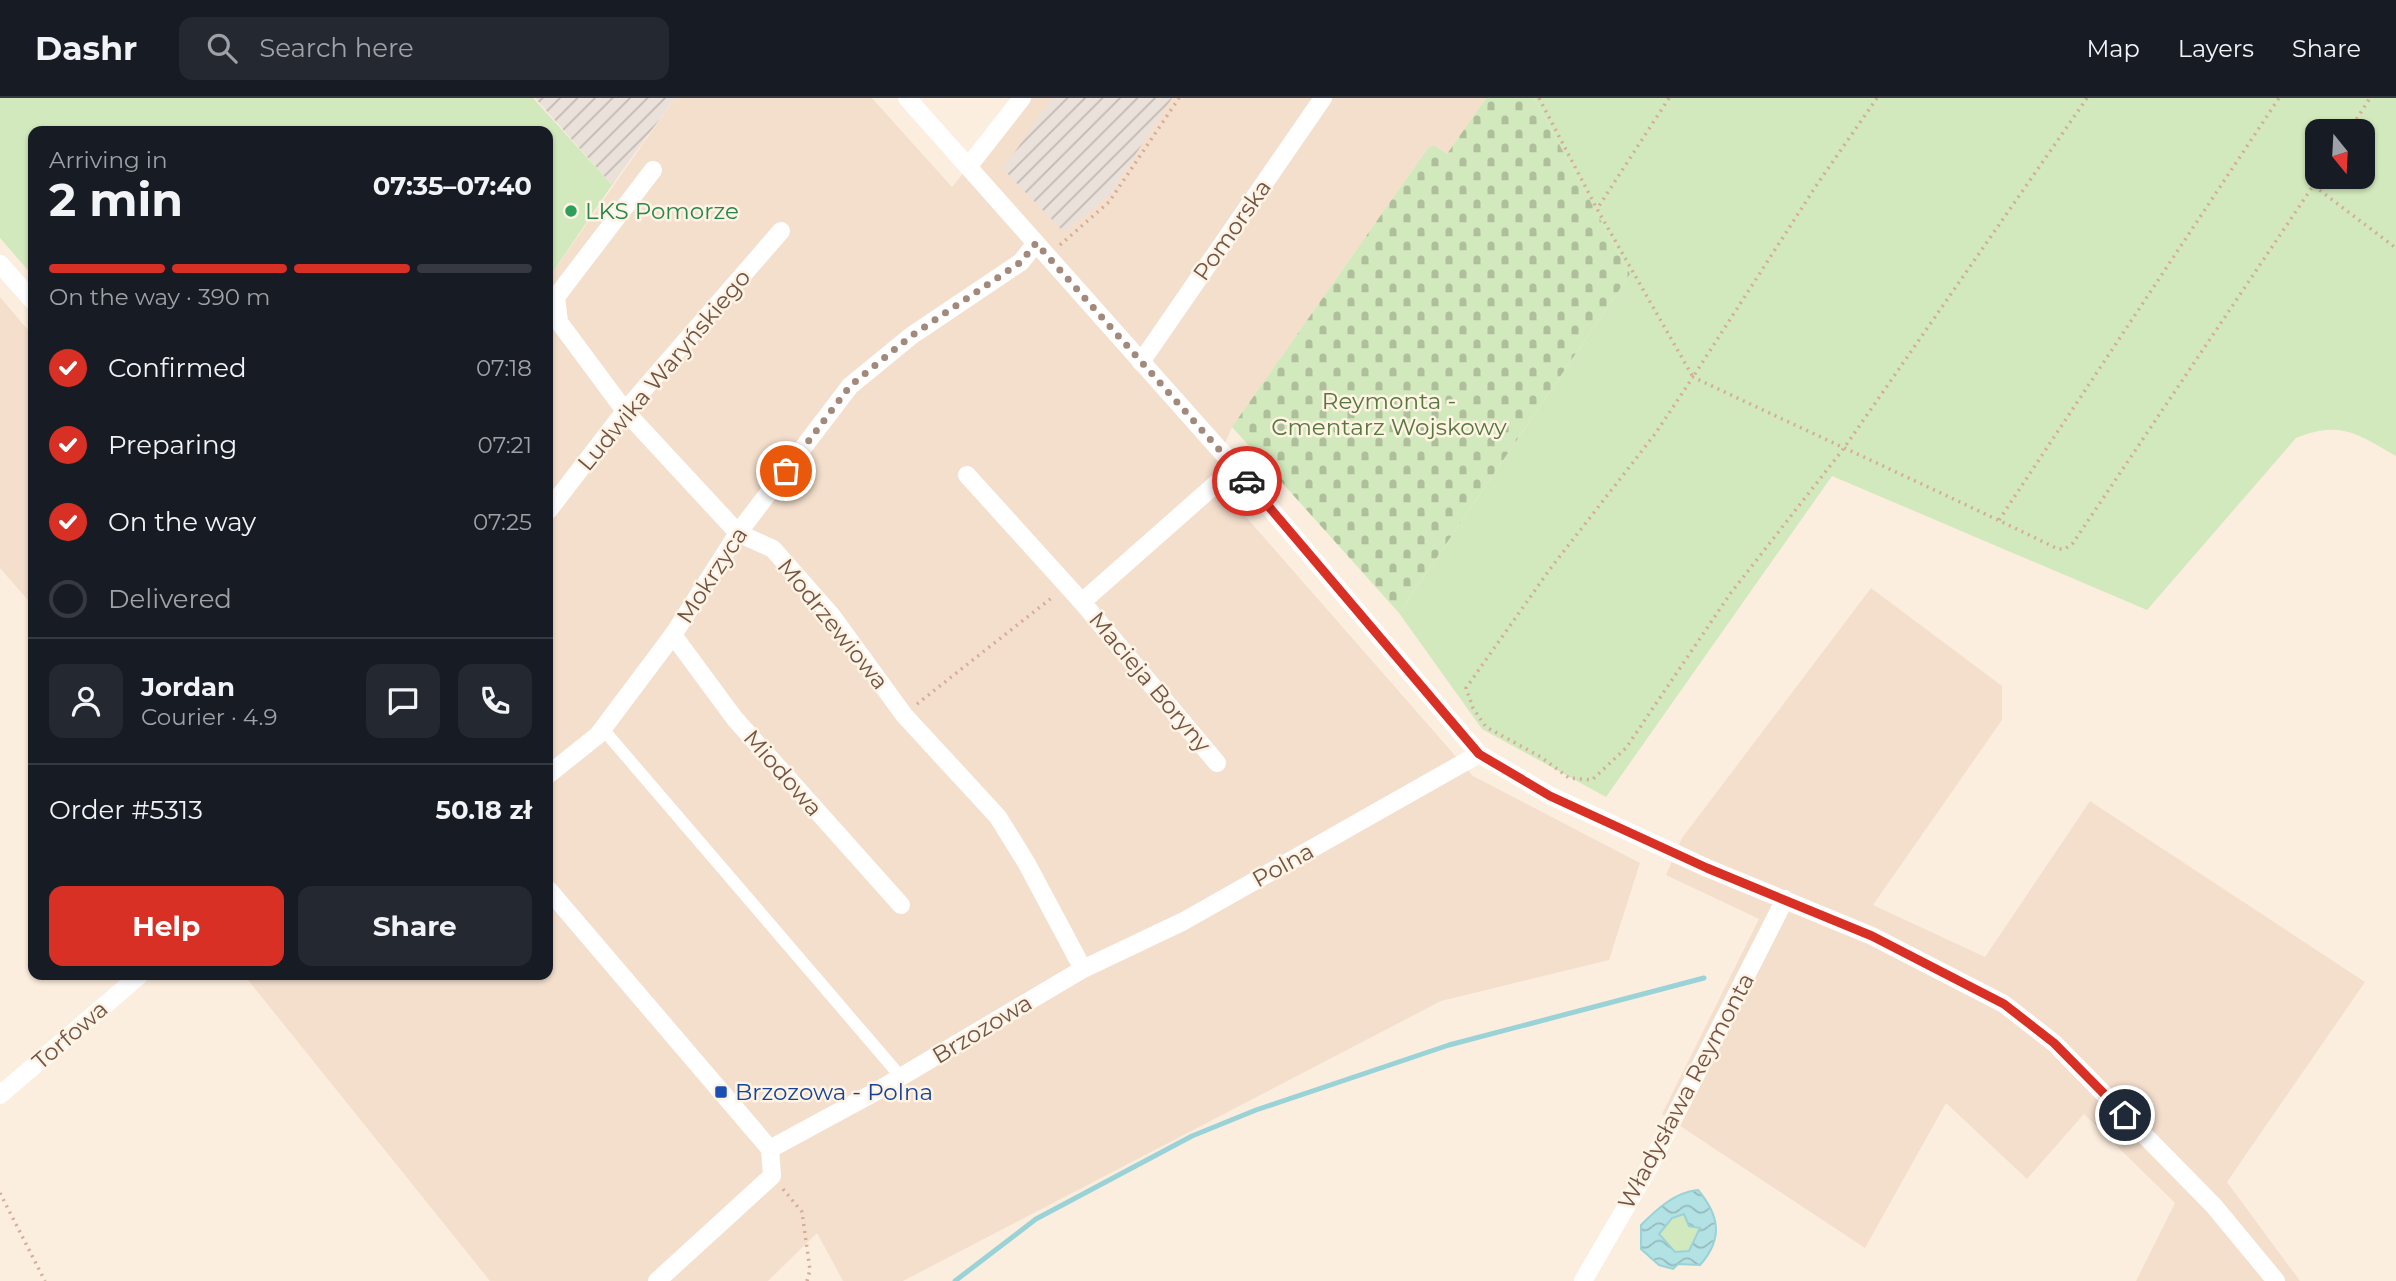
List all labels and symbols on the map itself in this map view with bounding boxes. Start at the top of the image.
north arrow [2305,119,2375,189]
street label: Pomorska [1187,174,1277,286]
place label: LKS Pomorze [585,197,739,225]
marker: LKS Pomorze [563,203,579,219]
street label: Ludwika Waryńskiego [572,264,756,476]
park label: Reymonta - Cmentarz Wojskowy [1271,387,1507,441]
pin [756,441,816,501]
courier [1212,446,1282,516]
street label: Mokrzyca [671,522,753,628]
street label: Modrzewiowa [772,553,894,695]
street label: Macieja Boryny [1083,606,1217,758]
street label: Miodowa [738,724,828,822]
street label: Polna [1247,837,1319,893]
street label: Władysława Reymonta [1612,968,1760,1214]
street label: Brzozowa [927,988,1037,1070]
street label: Torfowa [27,995,113,1075]
place label: Brzozowa - Polna [735,1078,933,1106]
marker: Brzozowa - Polna [713,1084,729,1100]
pin [2095,1085,2155,1145]

